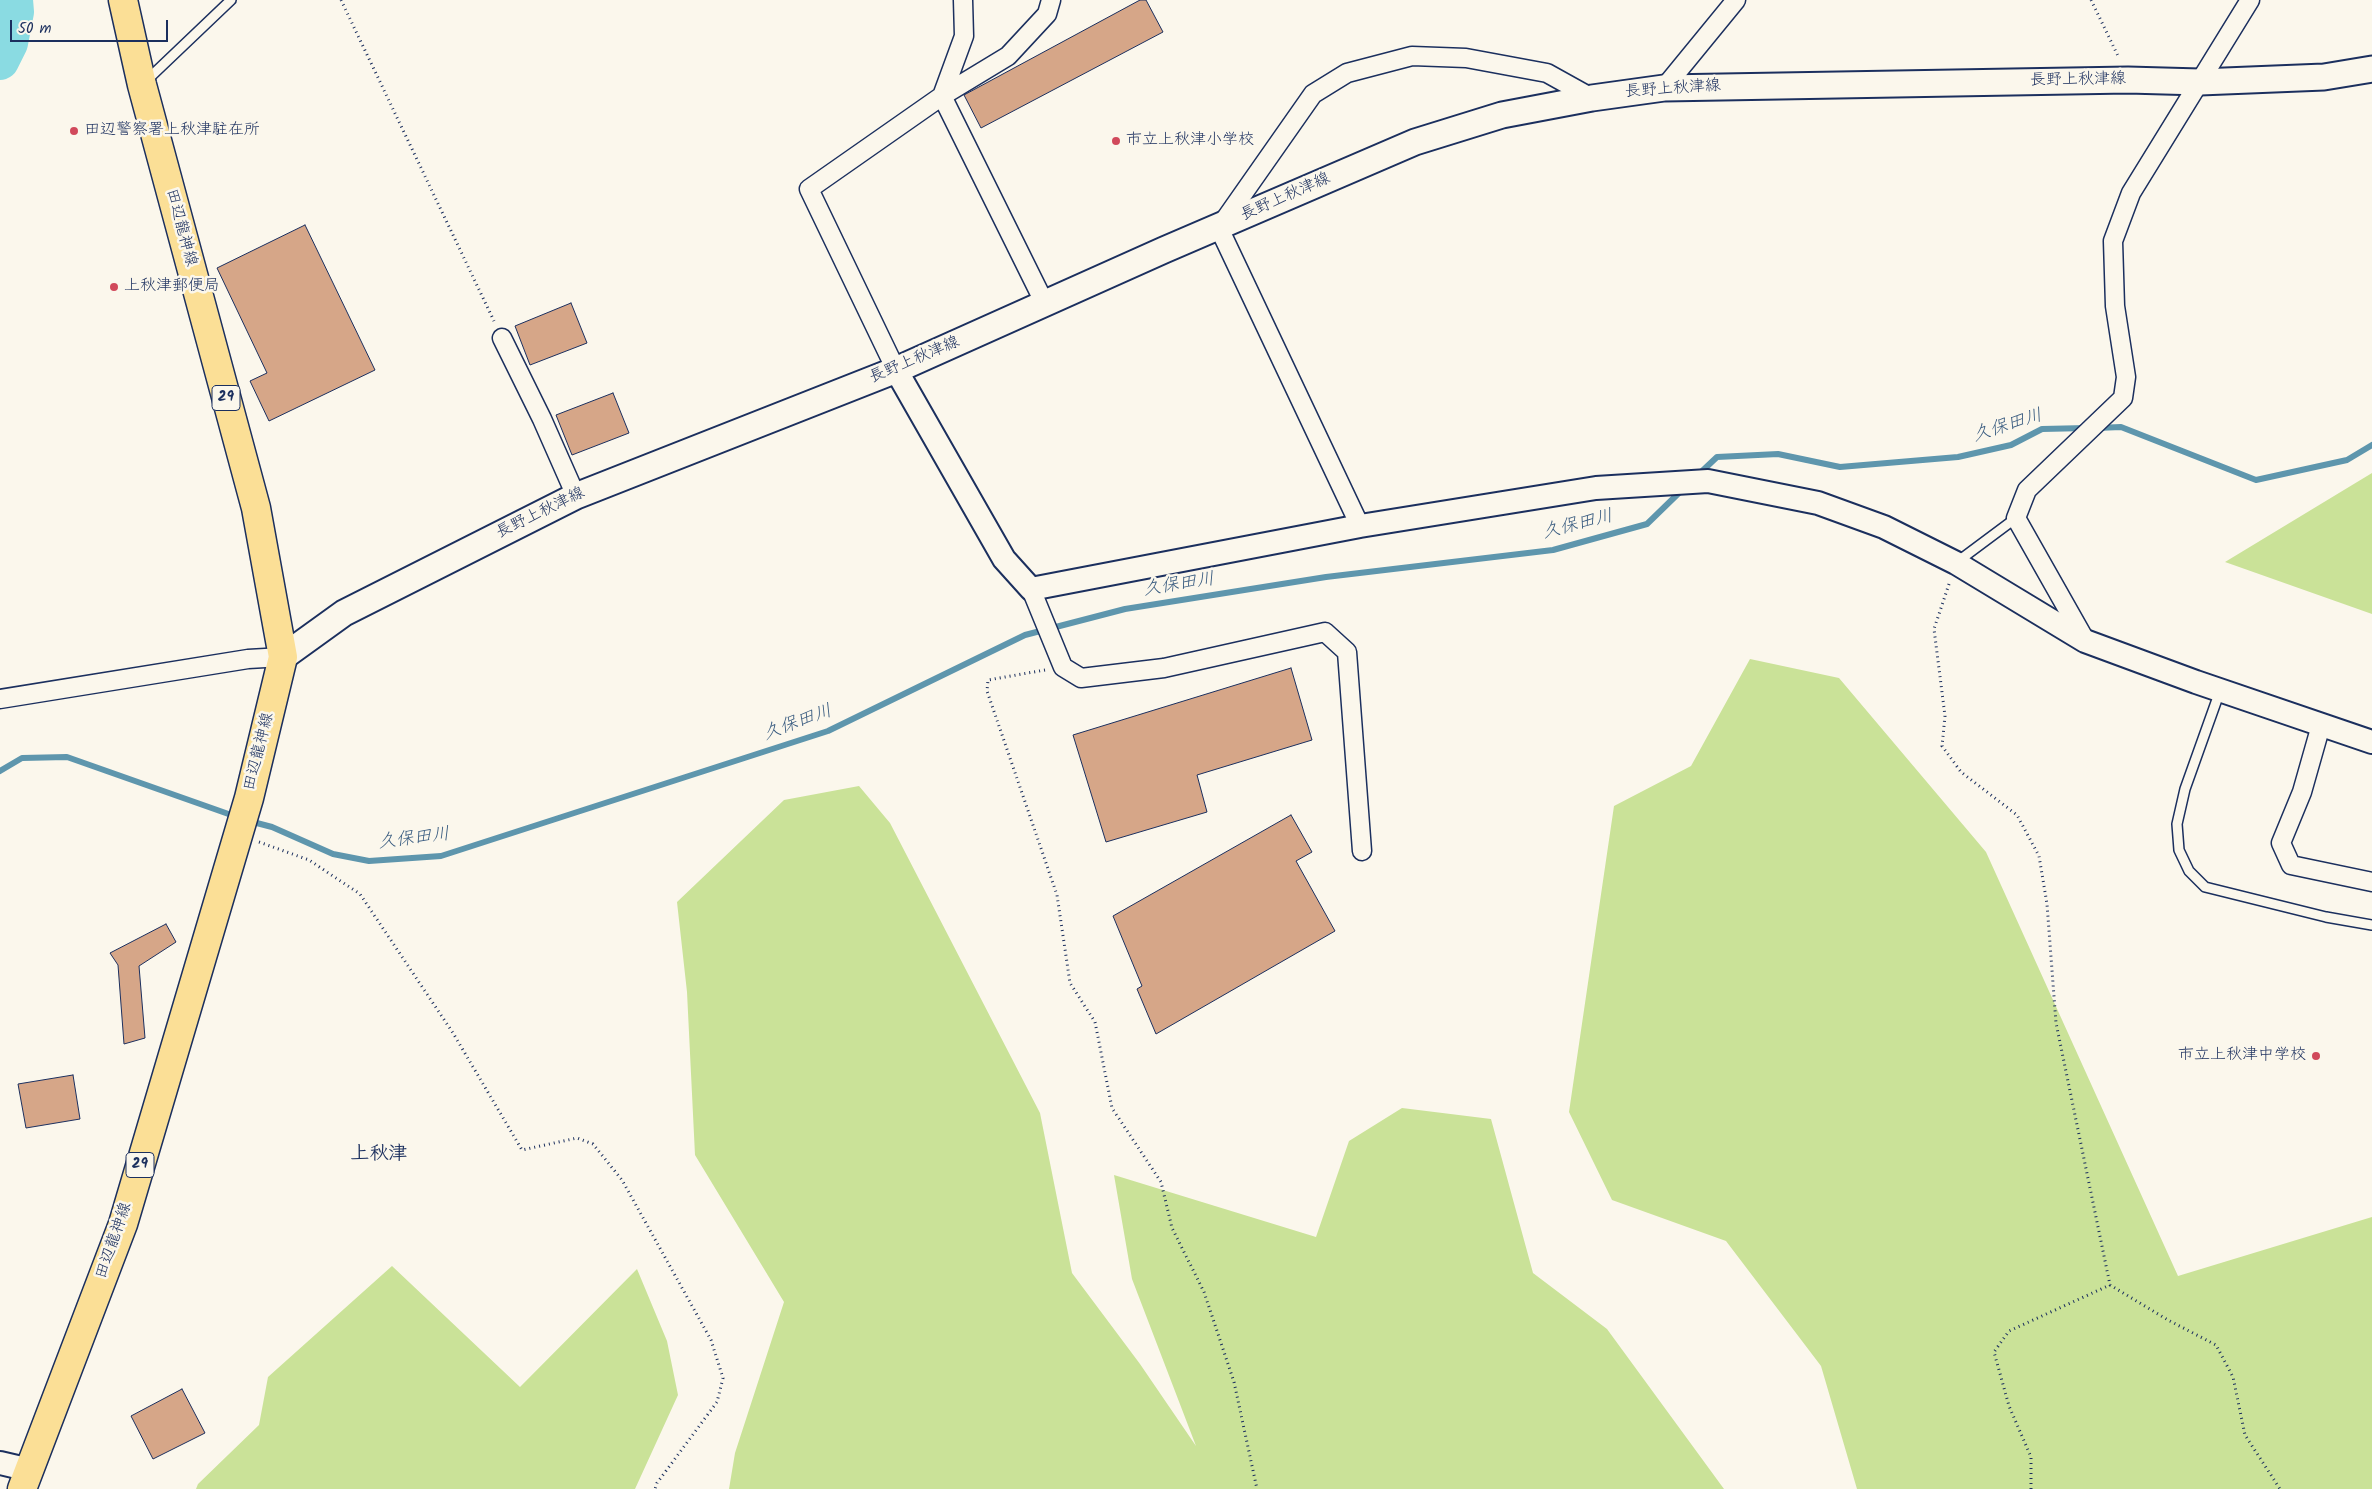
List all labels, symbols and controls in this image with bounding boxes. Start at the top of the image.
scale bar [12,10,170,42]
text: 50 m [18,17,52,41]
street label: 長野上秋津線 [2030,71,2126,91]
street label: 長野上秋津線 [1624,77,1722,103]
place label: 田辺警察署上秋津駐在所 [84,121,260,141]
marker: 田辺警察署上秋津駐在所 [68,125,80,137]
place label: 市立上秋津小学校 [1126,131,1254,151]
marker: 市立上秋津小学校 [1110,135,1122,147]
street label: 長野上秋津線 [1238,170,1334,226]
street label: 田辺龍神線 [160,187,200,269]
place label: 上秋津郵便局 [124,277,220,297]
marker: 上秋津郵便局 [108,281,120,293]
street label: 長野上秋津線 [867,333,963,389]
road number: 29 [212,386,240,410]
water label: 久保田川 [1970,406,2046,448]
street label: 長野上秋津線 [494,484,588,544]
water label: 久保田川 [1540,507,1616,545]
water label: 久保田川 [1142,570,1216,602]
water label: 久保田川 [760,702,836,746]
street label: 田辺龍神線 [241,711,279,793]
water label: 久保田川 [377,825,451,855]
place label: 市立上秋津中学校 [2178,1046,2306,1066]
marker: 市立上秋津中学校 [2310,1050,2322,1062]
district label: 上秋津 [351,1145,407,1167]
road number: 29 [126,1152,154,1178]
street label: 田辺龍神線 [93,1200,137,1282]

